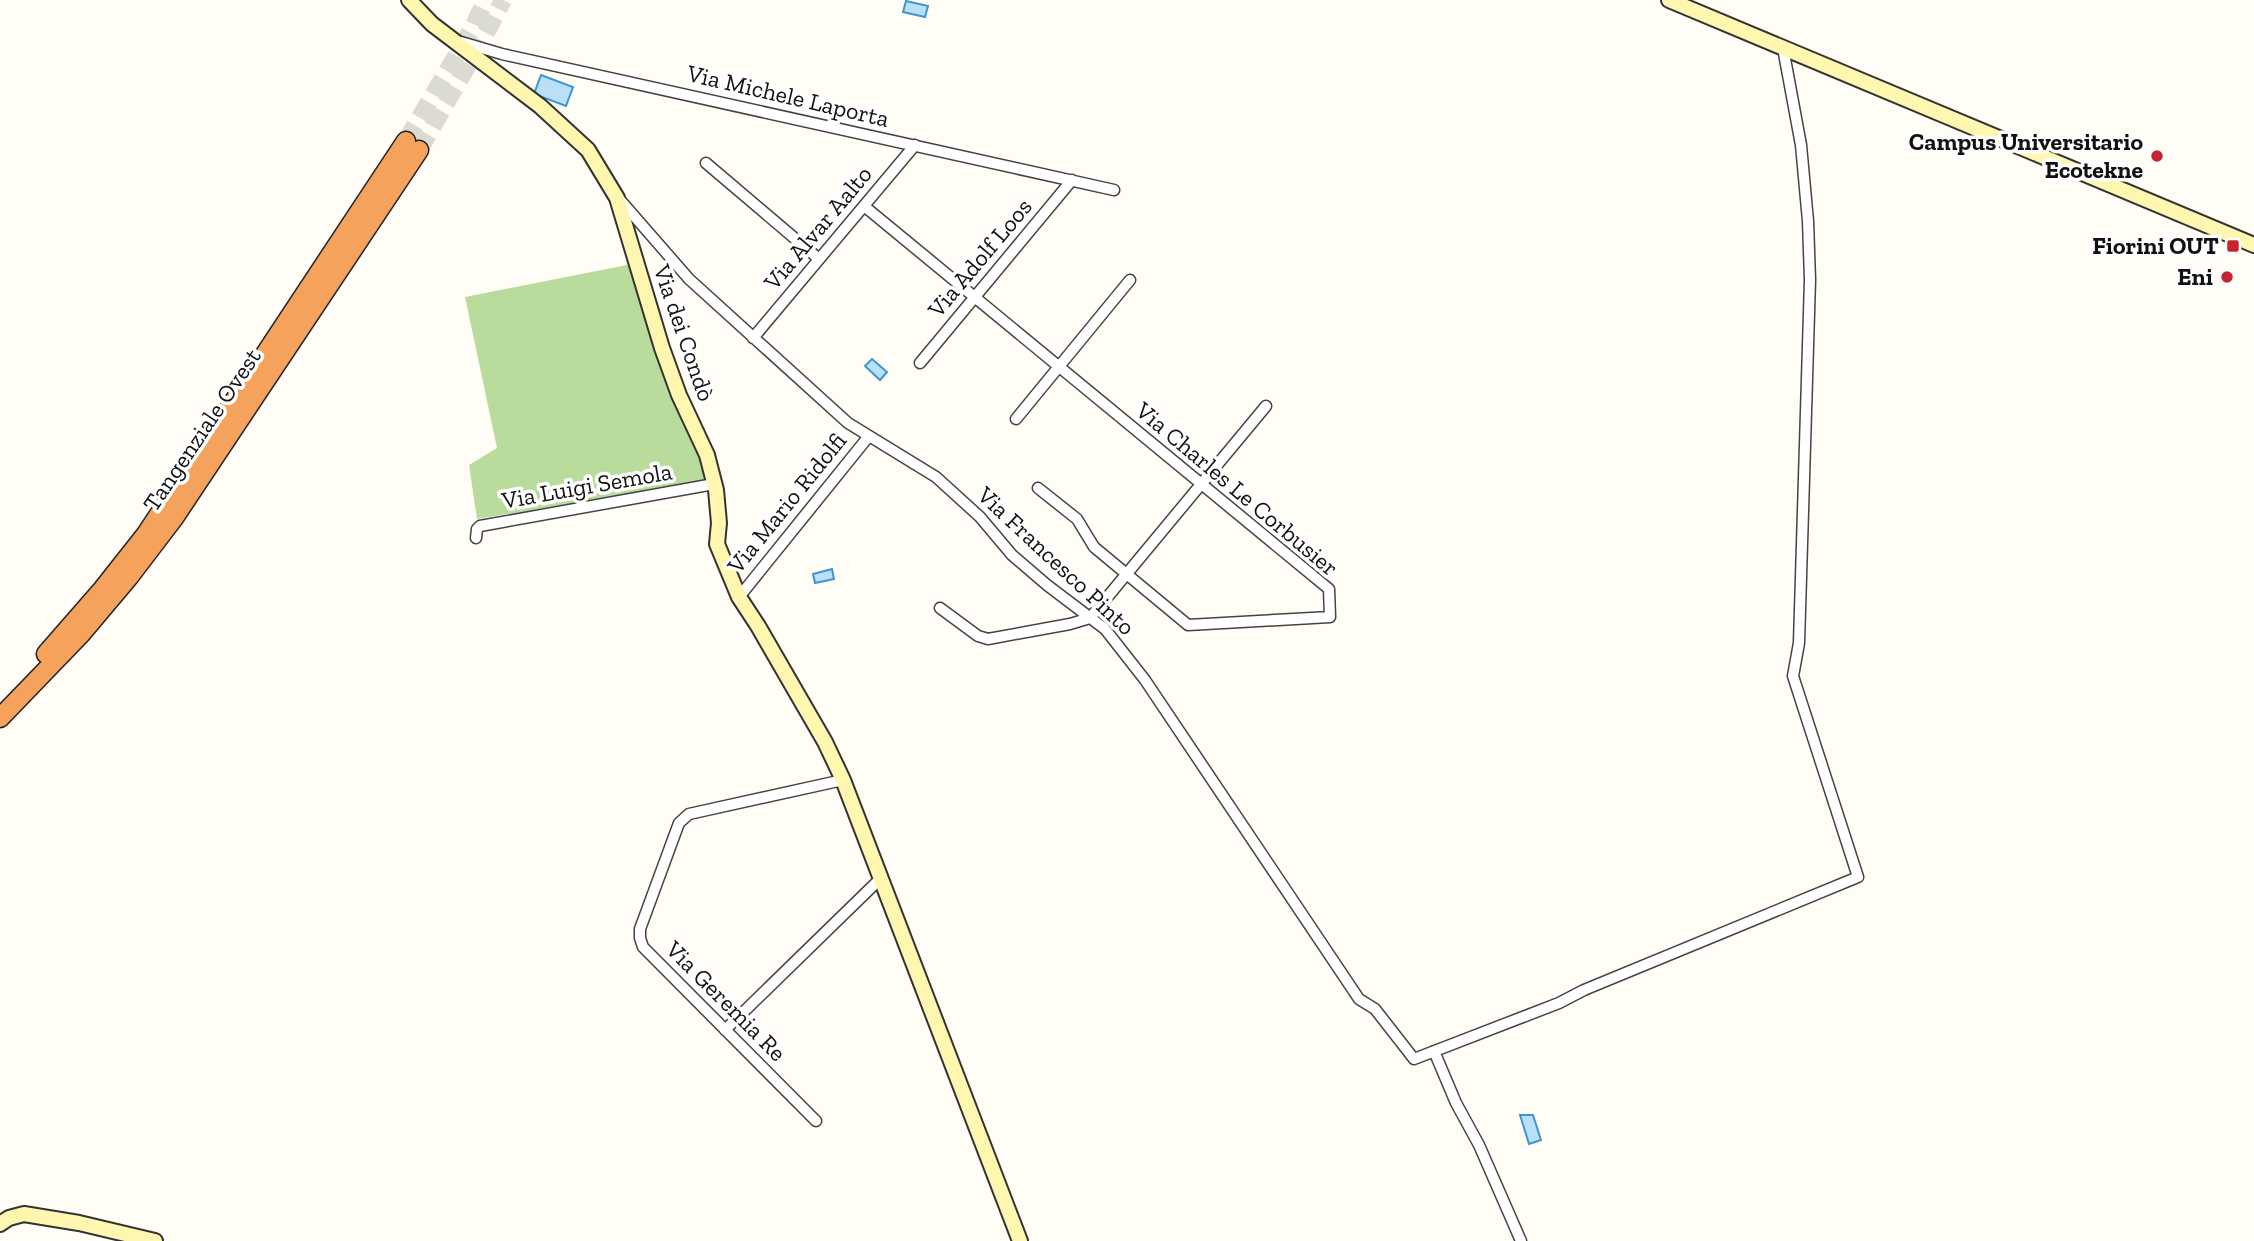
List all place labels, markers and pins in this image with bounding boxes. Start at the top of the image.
place label: Campus Universitario Ecotekne [1909,127,2143,184]
marker: Campus Universitario Ecotekne [2149,148,2165,164]
place label: Fiorini OUT [2092,231,2219,260]
marker: Fiorini OUT [2225,238,2241,254]
place label: Eni [2177,262,2213,291]
marker: Eni [2219,269,2235,285]

